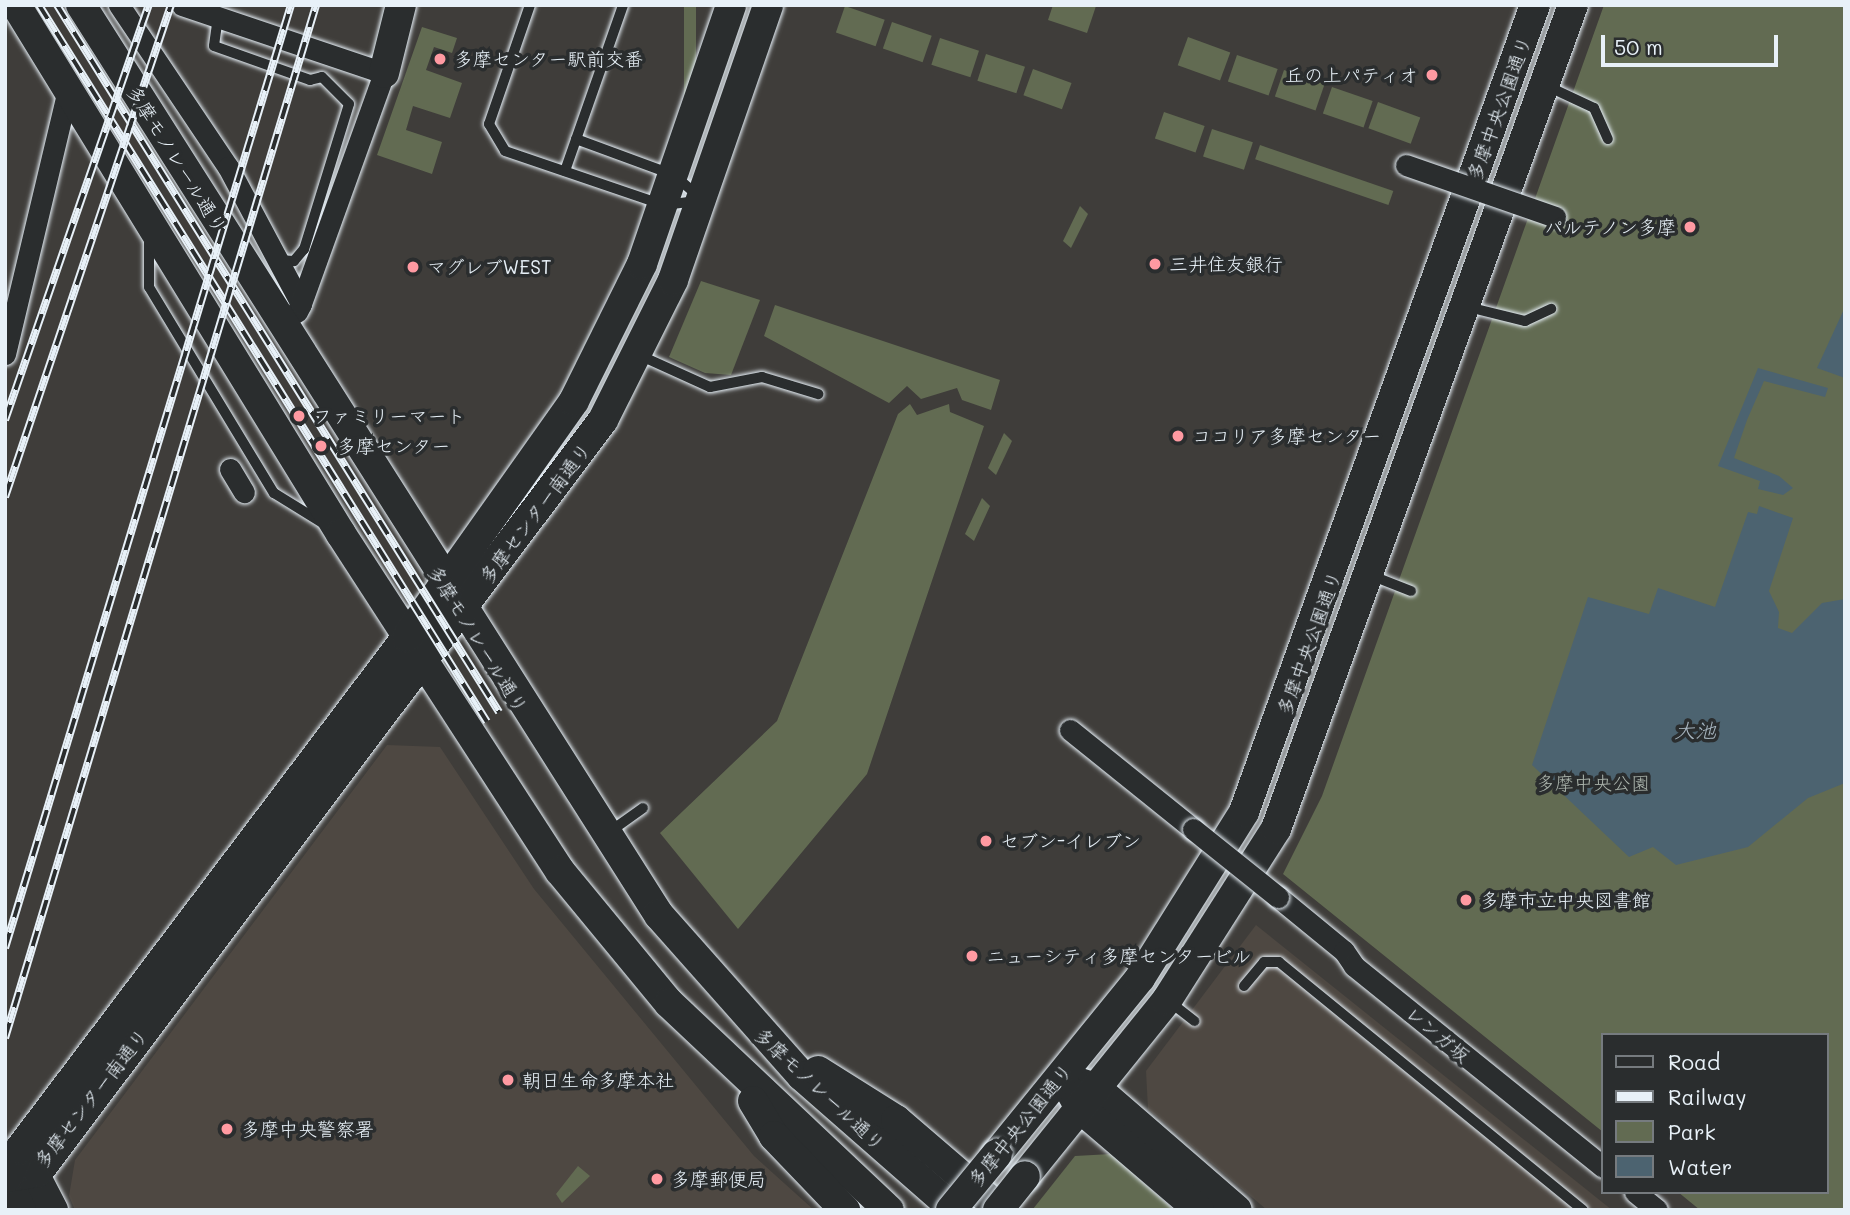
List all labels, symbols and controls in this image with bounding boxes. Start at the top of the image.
scale bar [1605,21,1782,65]
street label: 多摩中央公園通り [1462,33,1536,183]
text: 50 m [1614,33,1663,60]
place label: 多摩センター駅前交番 [454,48,644,70]
marker: 多摩センター駅前交番 [432,51,448,67]
place label: 丘の上パティオ [1285,64,1418,86]
marker: 丘の上パティオ [1424,67,1440,83]
street label: 多摩モノレール通り [122,80,232,238]
place label: パルテノン多摩 [1543,216,1676,238]
marker: パルテノン多摩 [1682,219,1698,235]
place label: 三井住友銀行 [1169,253,1283,275]
place label: マグレブWEST [427,256,552,278]
marker: 三井住友銀行 [1147,256,1163,272]
marker: マグレブWEST [405,259,421,275]
place label: ファミリーマート [313,405,465,427]
marker: ファミリーマート [291,408,307,424]
place label: ココリア多摩センター [1192,425,1382,447]
marker: ココリア多摩センター [1170,428,1186,444]
place label: 多摩センター [337,435,451,457]
marker: 多摩センター [311,436,331,456]
street label: 多摩センター南通り [474,438,596,588]
street label: 多摩モノレール通り [423,560,533,718]
street label: 多摩中央公園通り [1272,568,1346,718]
water label: 大池 [1674,717,1716,743]
park label: 多摩中央公園 [1536,772,1650,794]
place label: セブン-イレブン [1000,830,1141,852]
marker: セブン-イレブン [978,833,994,849]
place label: 多摩市立中央図書館 [1480,889,1651,911]
marker: 多摩市立中央図書館 [1458,892,1474,908]
place label: ニューシティ多摩センタービル [986,945,1252,967]
marker: ニューシティ多摩センタービル [964,948,980,964]
street label: レンガ坂 [1401,1001,1475,1067]
street label: 多摩モノレール通り [749,1022,891,1156]
street label: 多摩センター南通り [29,1024,153,1172]
legend [1602,1033,1829,1194]
text: Road [1668,1048,1720,1075]
street label: 多摩中央公園通り [963,1059,1077,1191]
place label: 朝日生命多摩本社 [522,1069,674,1091]
marker: 朝日生命多摩本社 [500,1072,516,1088]
text: Railway [1668,1083,1747,1110]
place label: 多摩中央警察署 [241,1118,374,1140]
text: Park [1668,1118,1716,1145]
marker: 多摩中央警察署 [219,1121,235,1137]
text: Water [1668,1153,1732,1180]
place label: 多摩郵便局 [671,1168,766,1190]
marker: 多摩郵便局 [649,1171,665,1187]

